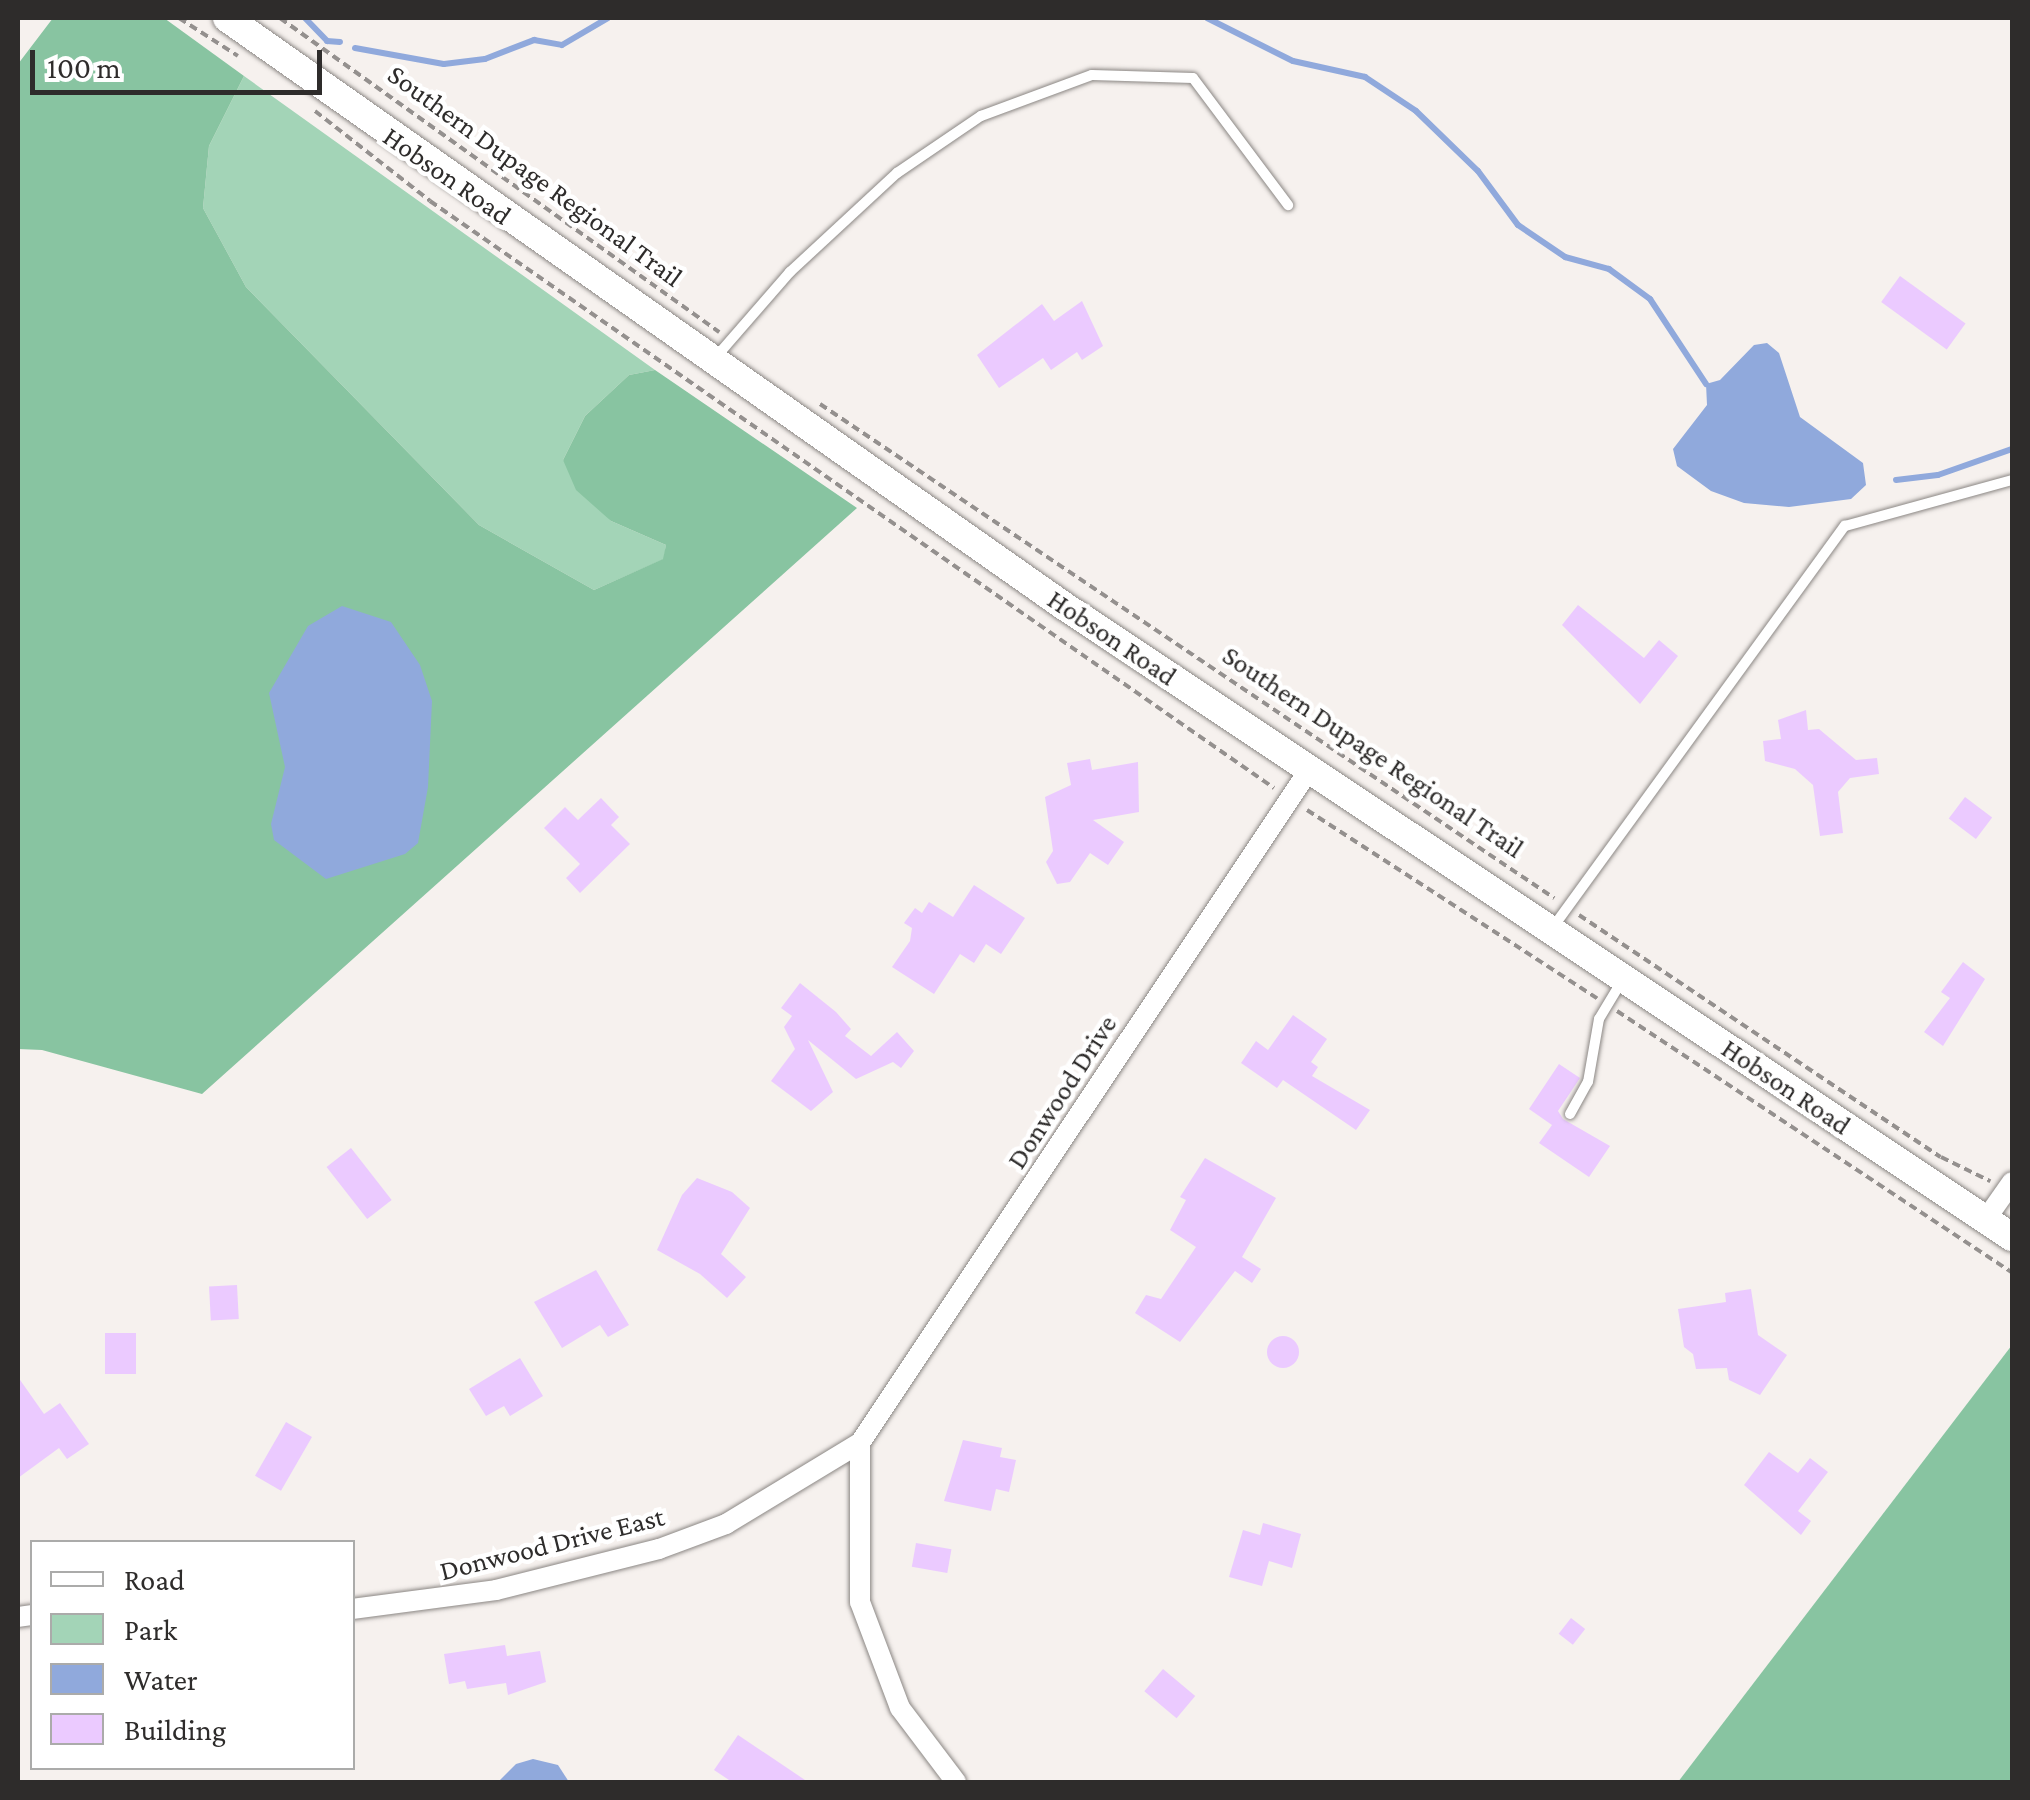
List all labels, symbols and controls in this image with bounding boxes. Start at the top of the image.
scale bar [35,30,328,92]
text: 100 m [47,51,121,84]
street label: Southern Dupage Regional Trail [381,58,689,294]
street label: Hobson Road [377,120,517,232]
street label: Hobson Road [1041,583,1183,693]
street label: Southern Dupage Regional Trail [1216,639,1530,865]
street label: Donwood Drive [1000,1009,1124,1175]
street label: Hobson Road [1715,1032,1857,1142]
street label: Donwood Drive East [436,1500,668,1588]
legend [30,1540,355,1770]
text: Road [124,1563,185,1596]
text: Park [124,1613,177,1646]
text: Water [124,1663,198,1696]
text: Building [124,1713,226,1746]

